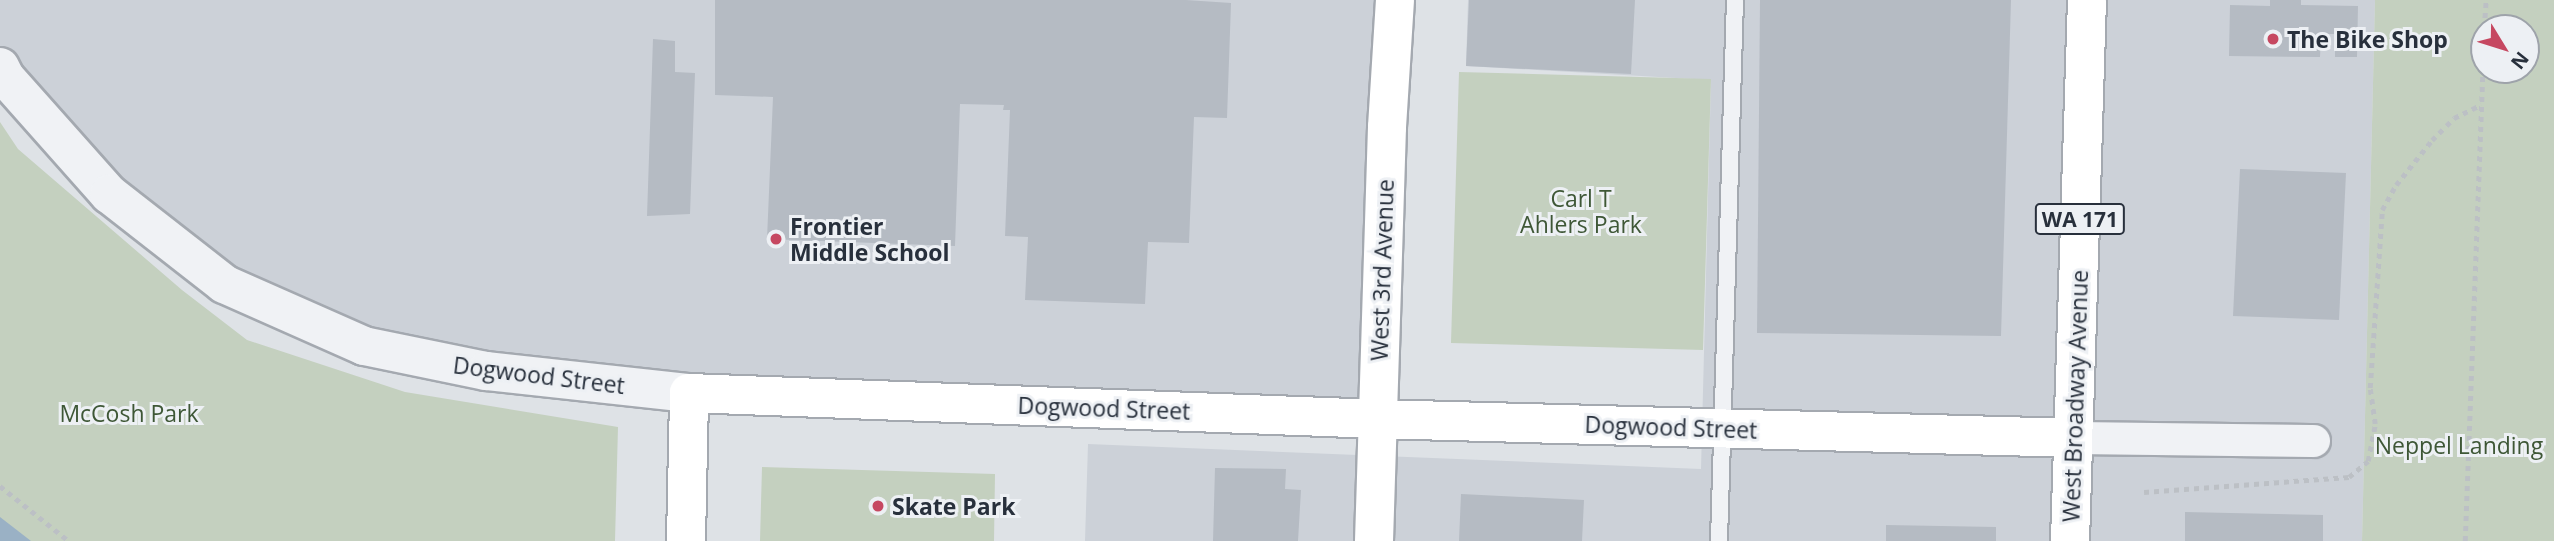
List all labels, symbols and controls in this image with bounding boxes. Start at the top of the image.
north arrow [2470,14,2540,84]
place label: The Bike Shop [2287,25,2448,53]
marker: The Bike Shop [2265,31,2281,47]
text: N [2505,47,2535,75]
street label: West 3rd Avenue [1365,179,1399,361]
park label: Carl T Ahlers Park [1520,184,1642,238]
road number: WA 171 [2035,202,2126,236]
place label: Frontier Middle School [790,212,950,266]
marker: Frontier Middle School [768,231,784,247]
street label: West Broadway Avenue [2057,269,2093,523]
street label: Dogwood Street [452,351,626,399]
street label: Dogwood Street [1017,391,1191,425]
park label: McCosh Park [59,399,199,427]
street label: Dogwood Street [1584,410,1758,444]
park label: Neppel Landing [2375,431,2543,459]
place label: Skate Park [892,492,1015,520]
marker: Skate Park [870,498,886,514]

